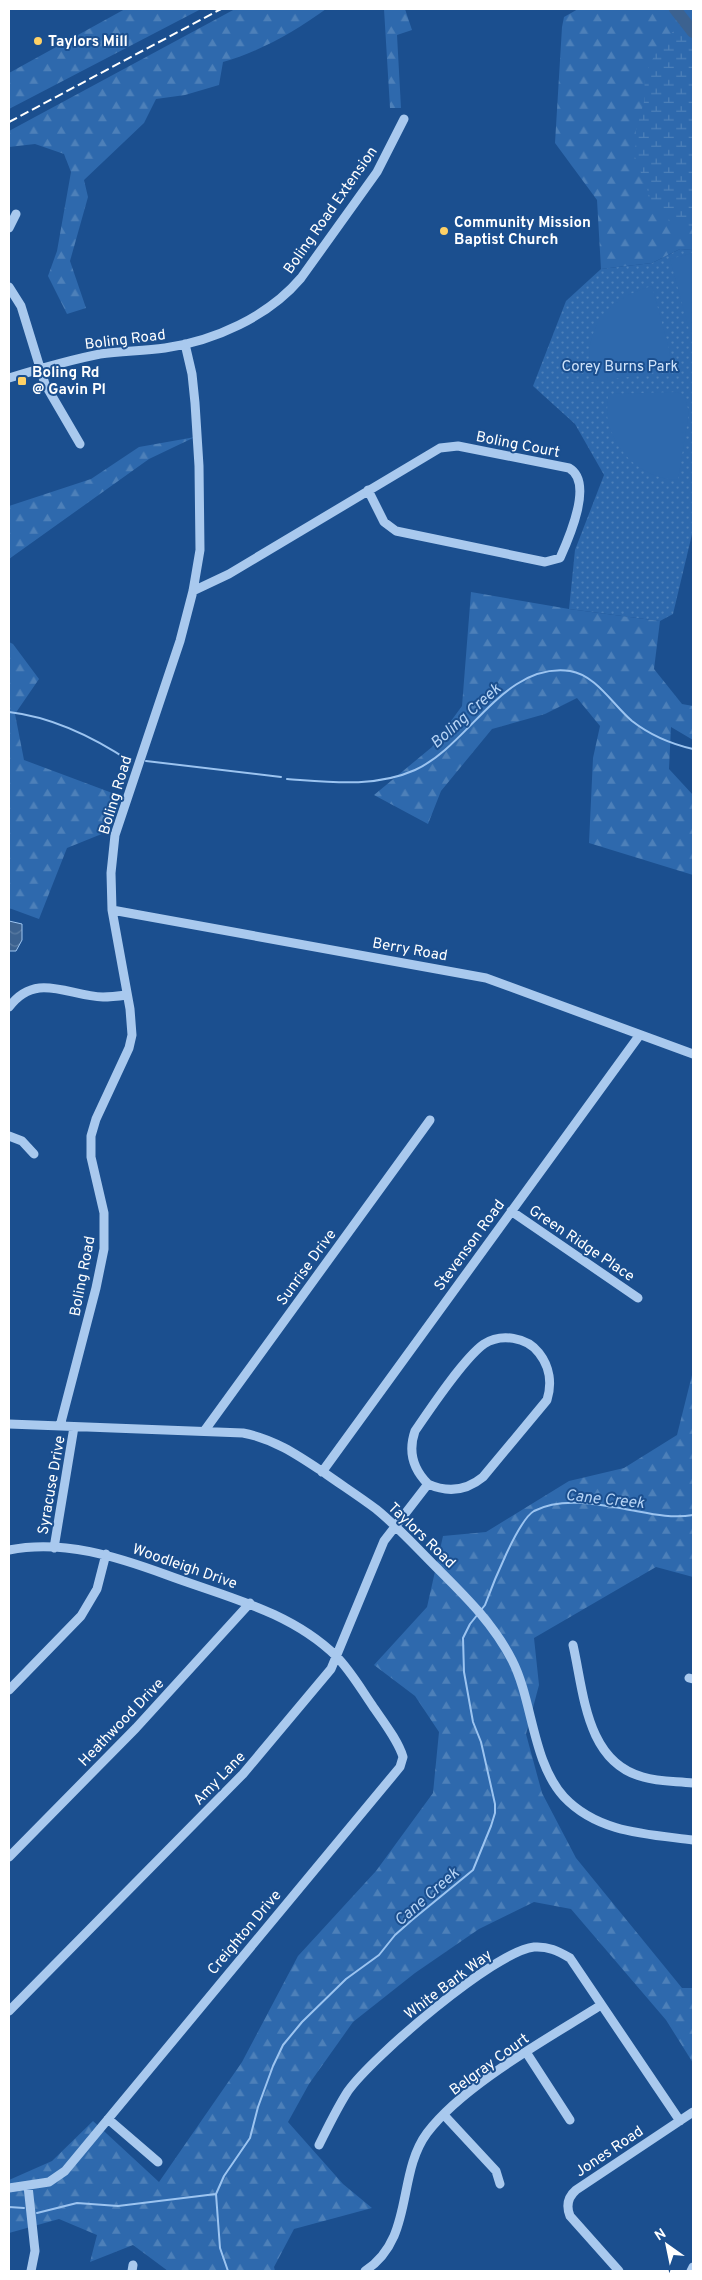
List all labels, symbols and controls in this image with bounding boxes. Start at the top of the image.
place label: Taylors Mill [48,33,128,52]
marker: Taylors Mill [32,35,44,47]
street label: Boling Road Extension [280,143,382,278]
place label: Community Mission Baptist Church [454,214,591,250]
marker: Community Mission Baptist Church [438,225,450,237]
street label: Boling Road [84,326,167,355]
park label: Corey Burns Park [562,358,678,377]
place label: Boling Rd @ Gavin Pl [32,364,106,400]
marker: Boling Rd @ Gavin Pl [16,375,28,387]
street label: Boling Court [474,428,561,463]
water label: Boling Creek [427,679,506,753]
street label: Boling Road [95,754,137,837]
street label: Berry Road [371,935,449,966]
street label: Stevenson Road [431,1196,510,1295]
street label: Green Ridge Place [525,1202,638,1287]
street label: Sunrise Drive [273,1226,341,1310]
street label: Boling Road [66,1234,101,1318]
street label: Syracuse Drive [34,1434,71,1536]
water label: Cane Creek [564,1486,646,1514]
street label: Taylors Road [383,1499,459,1573]
street label: Woodleigh Drive [130,1541,239,1594]
street label: Heathwood Drive [75,1675,169,1771]
street label: Amy Lane [190,1748,250,1810]
water label: Cane Creek [391,1863,464,1931]
street label: Creighton Drive [204,1887,286,1979]
street label: White Bark Way [401,1946,497,2024]
street label: Belgray Court [446,2030,533,2100]
street label: Jones Road [572,2122,648,2182]
north arrow [642,2220,692,2270]
text: N [652,2225,670,2245]

